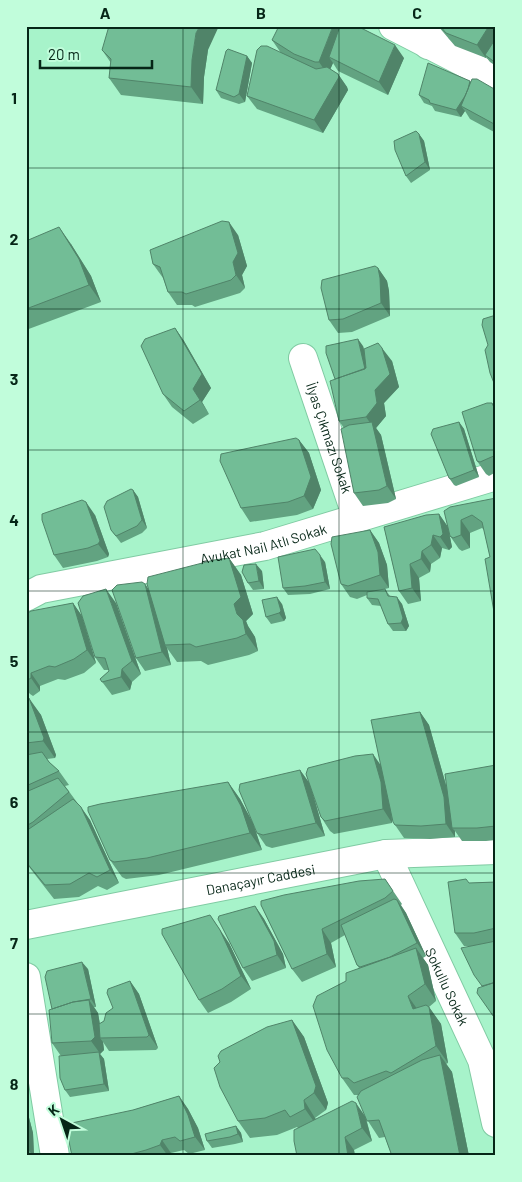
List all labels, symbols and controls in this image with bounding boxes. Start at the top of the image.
text: A [100,3,111,22]
text: B [256,3,266,22]
text: C [412,3,422,22]
scale bar [40,38,152,70]
text: 20 m [48,45,80,63]
text: 1 [11,88,17,107]
text: 2 [10,229,19,248]
text: 3 [10,369,18,388]
street label: İlyas Çıkmazı Sokak [303,380,356,495]
text: 4 [9,510,19,529]
street label: Avukat Nail Atlı Sokak [199,519,329,567]
text: 5 [10,651,19,670]
text: 6 [10,792,19,811]
street label: Danaçayır Caddesi [205,860,316,898]
text: 7 [10,933,18,952]
street label: Sokullu Sokak [422,945,473,1028]
text: 8 [10,1074,19,1093]
north arrow [38,1094,88,1144]
text: K [45,1100,62,1119]

